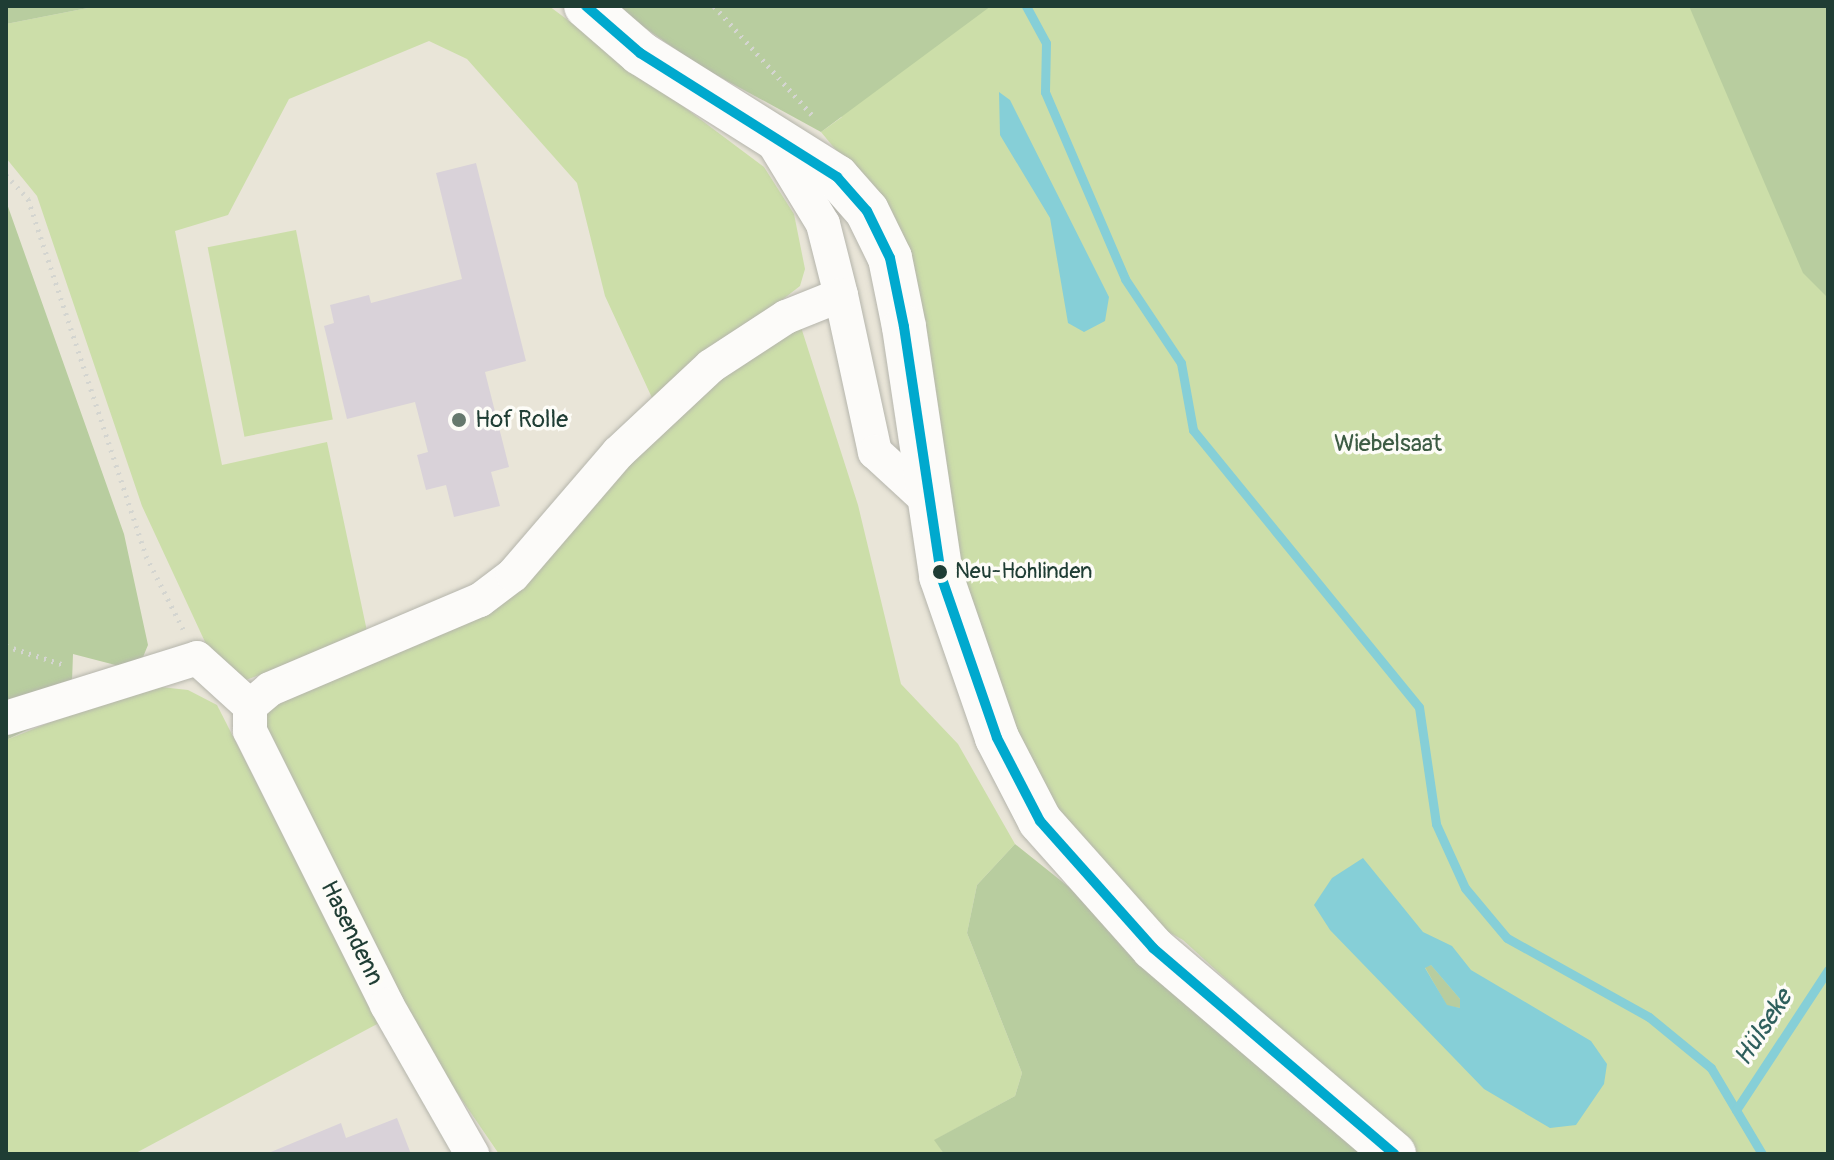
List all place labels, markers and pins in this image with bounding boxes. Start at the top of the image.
place label: Hof Rolle [475,406,568,434]
marker: Hof Rolle [450,411,468,429]
place label: Neu-Hohlinden [955,559,1092,585]
marker: Neu-Hohlinden [932,564,948,580]

